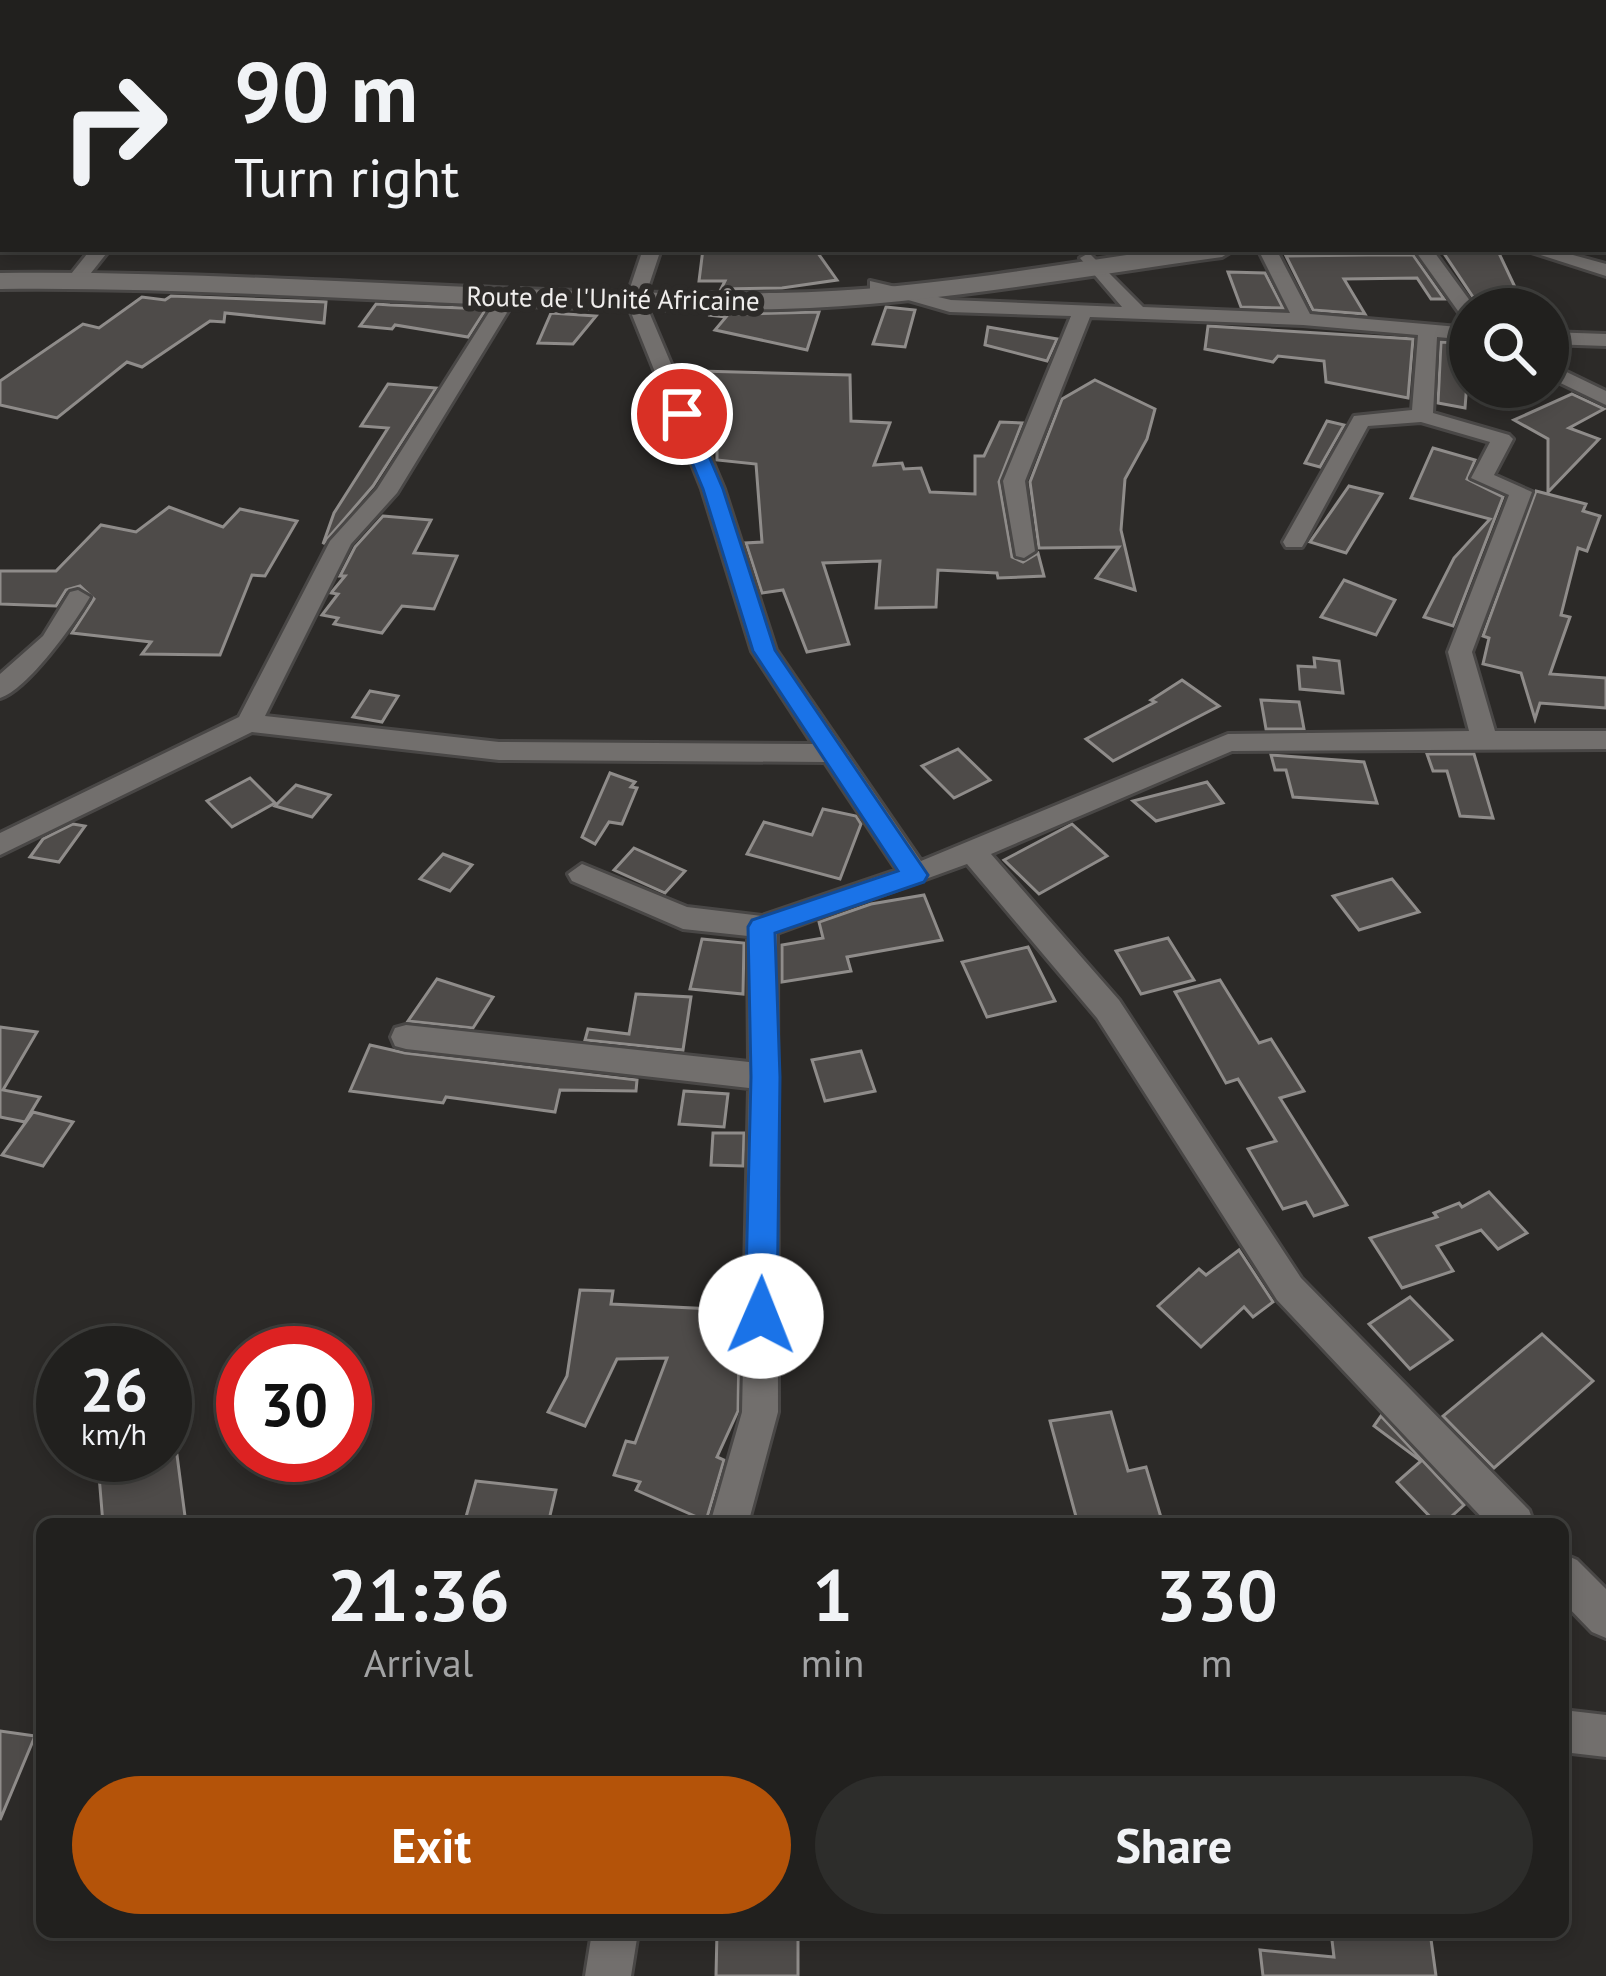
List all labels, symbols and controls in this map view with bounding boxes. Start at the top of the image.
text: 90 m [234,36,418,145]
icon: right [36,48,192,204]
text: Turn right [234,142,459,212]
street label: Route de l'Unité Africaine [466,278,760,318]
map controls [1449,288,1569,408]
button: search [1449,288,1569,408]
pin [631,363,733,465]
icon: arrive [649,381,715,447]
position arrow [698,1253,824,1379]
speed limit sign: 30 [216,1326,372,1482]
text: 26 [80,1350,148,1428]
text: km/h [81,1414,147,1453]
text: 21:36 [327,1548,510,1641]
text: 1 [812,1548,853,1641]
text: 330 [1155,1548,1278,1641]
text: Arrival [364,1637,473,1688]
text: min [801,1637,864,1688]
text: m [1201,1637,1232,1688]
button: Exit [72,1776,791,1914]
button: Share [815,1776,1533,1914]

